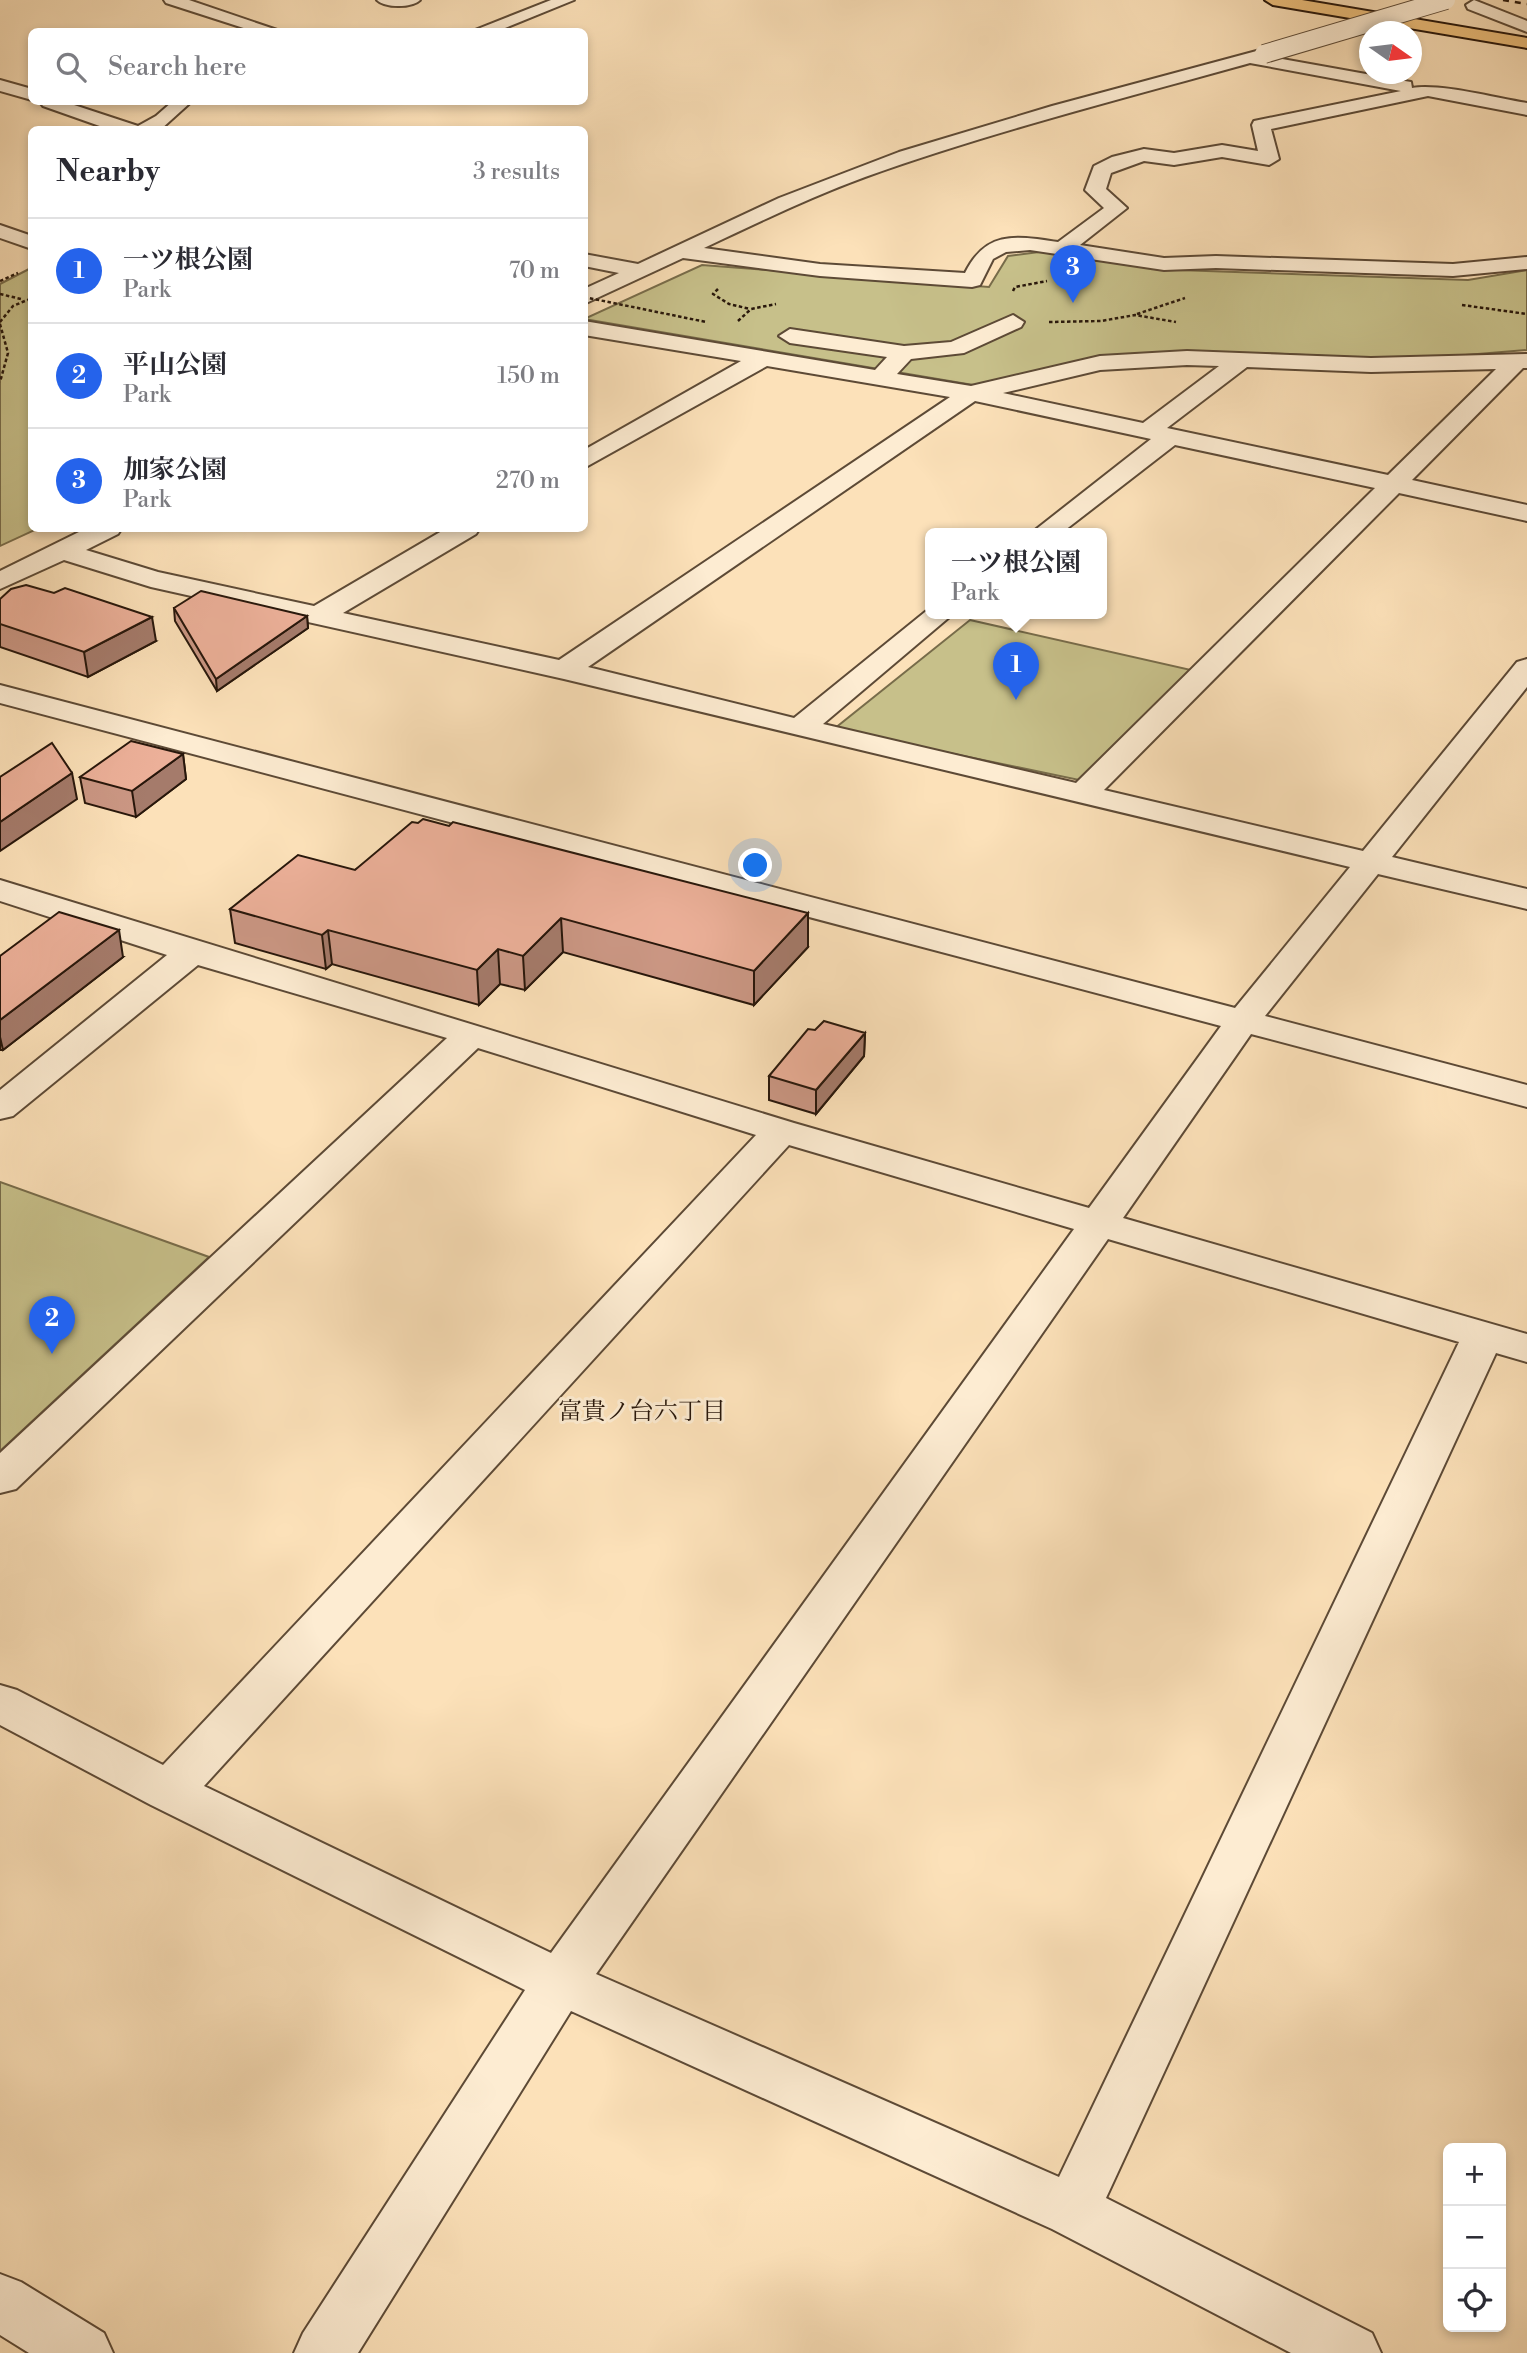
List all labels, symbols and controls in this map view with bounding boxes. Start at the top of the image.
north arrow [1359,21,1422,84]
search box [28,28,588,105]
icon: search [52,48,90,86]
text: Search here [108,51,247,83]
text: Nearby [56,153,160,191]
text: 3 results [473,158,560,186]
text: 一ツ根公園 [123,244,253,276]
pin: 3 [1050,245,1096,303]
text: 1 [73,257,85,285]
text: 70 m [509,257,560,285]
text: Park [123,276,171,304]
text: 平山公園 [123,349,227,381]
text: 2 [72,362,86,390]
text: 150 m [497,362,560,390]
text: Park [123,381,171,409]
text: 加家公園 [123,454,227,486]
text: 3 [72,467,86,495]
text: 270 m [496,467,560,495]
text: Park [123,486,171,514]
popup [925,528,1107,619]
text: 一ツ根公園 [951,547,1081,579]
text: Park [951,579,999,607]
pin: 1 [993,642,1039,700]
your location [738,848,772,882]
pin: 2 [29,1296,75,1354]
district label: 富貴ノ台六丁目 [558,1397,726,1427]
map controls [1443,2143,1506,2332]
button: + [1443,2143,1506,2206]
button: − [1443,2206,1506,2269]
button: locate [1443,2269,1506,2332]

